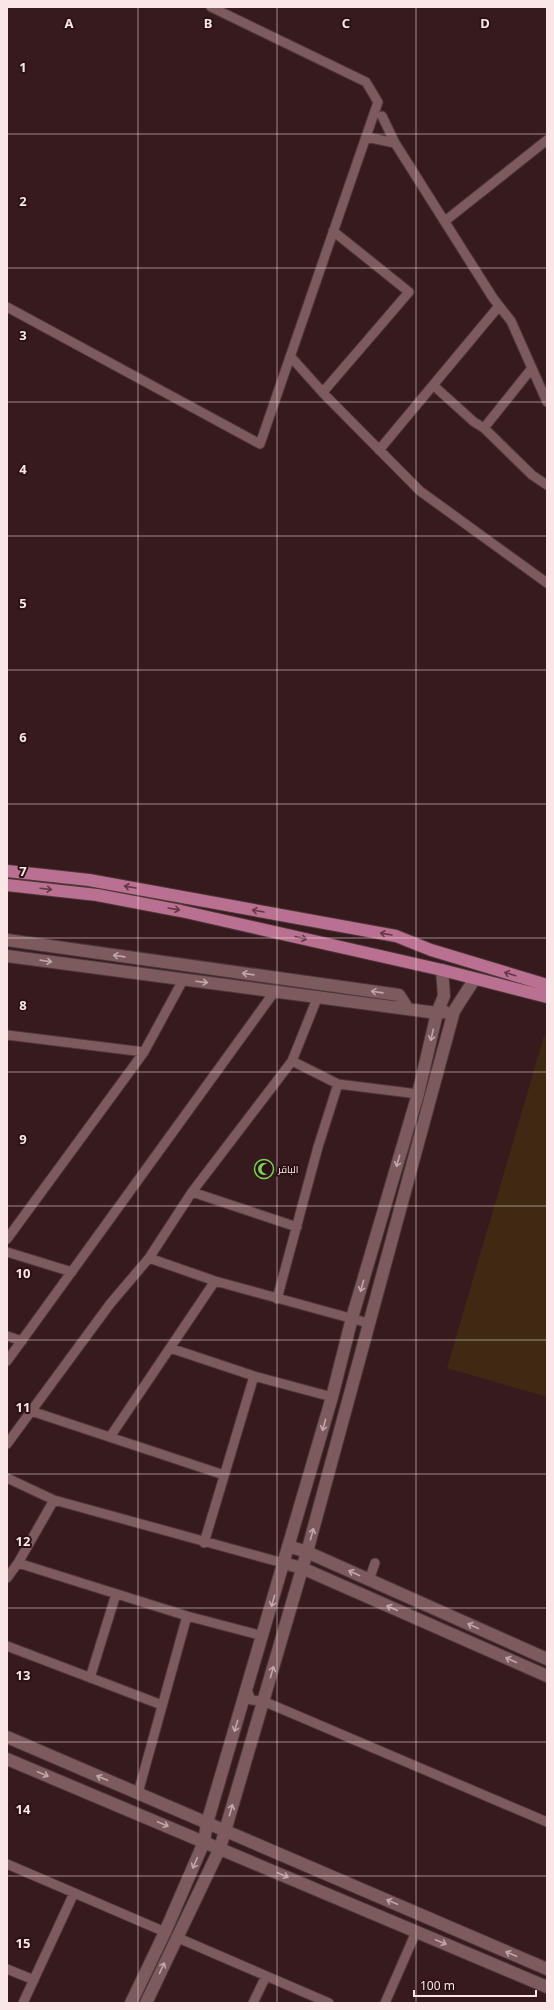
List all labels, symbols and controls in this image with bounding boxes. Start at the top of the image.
text: A [65,14,74,32]
text: B [204,14,212,32]
text: C [342,14,350,32]
text: D [480,14,490,32]
text: 1 [19,58,27,76]
text: 2 [19,192,27,210]
text: 3 [19,326,27,344]
text: 4 [19,460,27,478]
text: 5 [19,594,27,612]
text: 6 [19,728,27,746]
text: 7 [19,862,27,880]
one-way arrow [124,883,137,891]
one-way arrow [39,885,52,893]
one-way arrow [167,906,180,914]
one-way arrow [252,906,265,914]
one-way arrow [380,930,393,938]
one-way arrow [294,935,307,942]
one-way arrow [113,952,126,960]
one-way arrow [39,957,52,965]
one-way arrow [242,970,255,978]
one-way arrow [503,970,516,977]
one-way arrow [195,978,208,986]
one-way arrow [371,988,384,996]
text: 8 [19,996,27,1014]
one-way arrow [427,1029,435,1042]
text: 9 [19,1130,27,1148]
one-way arrow [394,1154,401,1167]
mosque icon: الباقر [253,1158,275,1180]
place label: الباقر [277,1162,298,1176]
text: 10 [16,1264,30,1282]
one-way arrow [358,1279,365,1292]
text: 11 [16,1398,30,1416]
one-way arrow [320,1418,327,1431]
one-way arrow [308,1528,316,1541]
text: 12 [16,1532,30,1550]
one-way arrow [349,1569,361,1576]
one-way arrow [269,1594,276,1607]
one-way arrow [387,1604,399,1611]
one-way arrow [467,1622,479,1629]
one-way arrow [506,1656,518,1664]
text: 13 [16,1666,30,1684]
one-way arrow [268,1666,276,1679]
one-way arrow [232,1719,239,1732]
one-way arrow [36,1770,48,1778]
one-way arrow [96,1773,108,1781]
text: 14 [16,1800,31,1818]
one-way arrow [228,1804,235,1817]
one-way arrow [156,1821,168,1828]
one-way arrow [191,1857,198,1869]
one-way arrow [276,1871,288,1879]
one-way arrow [386,1898,398,1905]
text: 15 [16,1934,30,1952]
one-way arrow [434,1939,446,1946]
one-way arrow [506,1949,518,1957]
one-way arrow [159,1962,166,1974]
scale bar [414,1972,536,1998]
text: 100 m [420,1977,455,1994]

